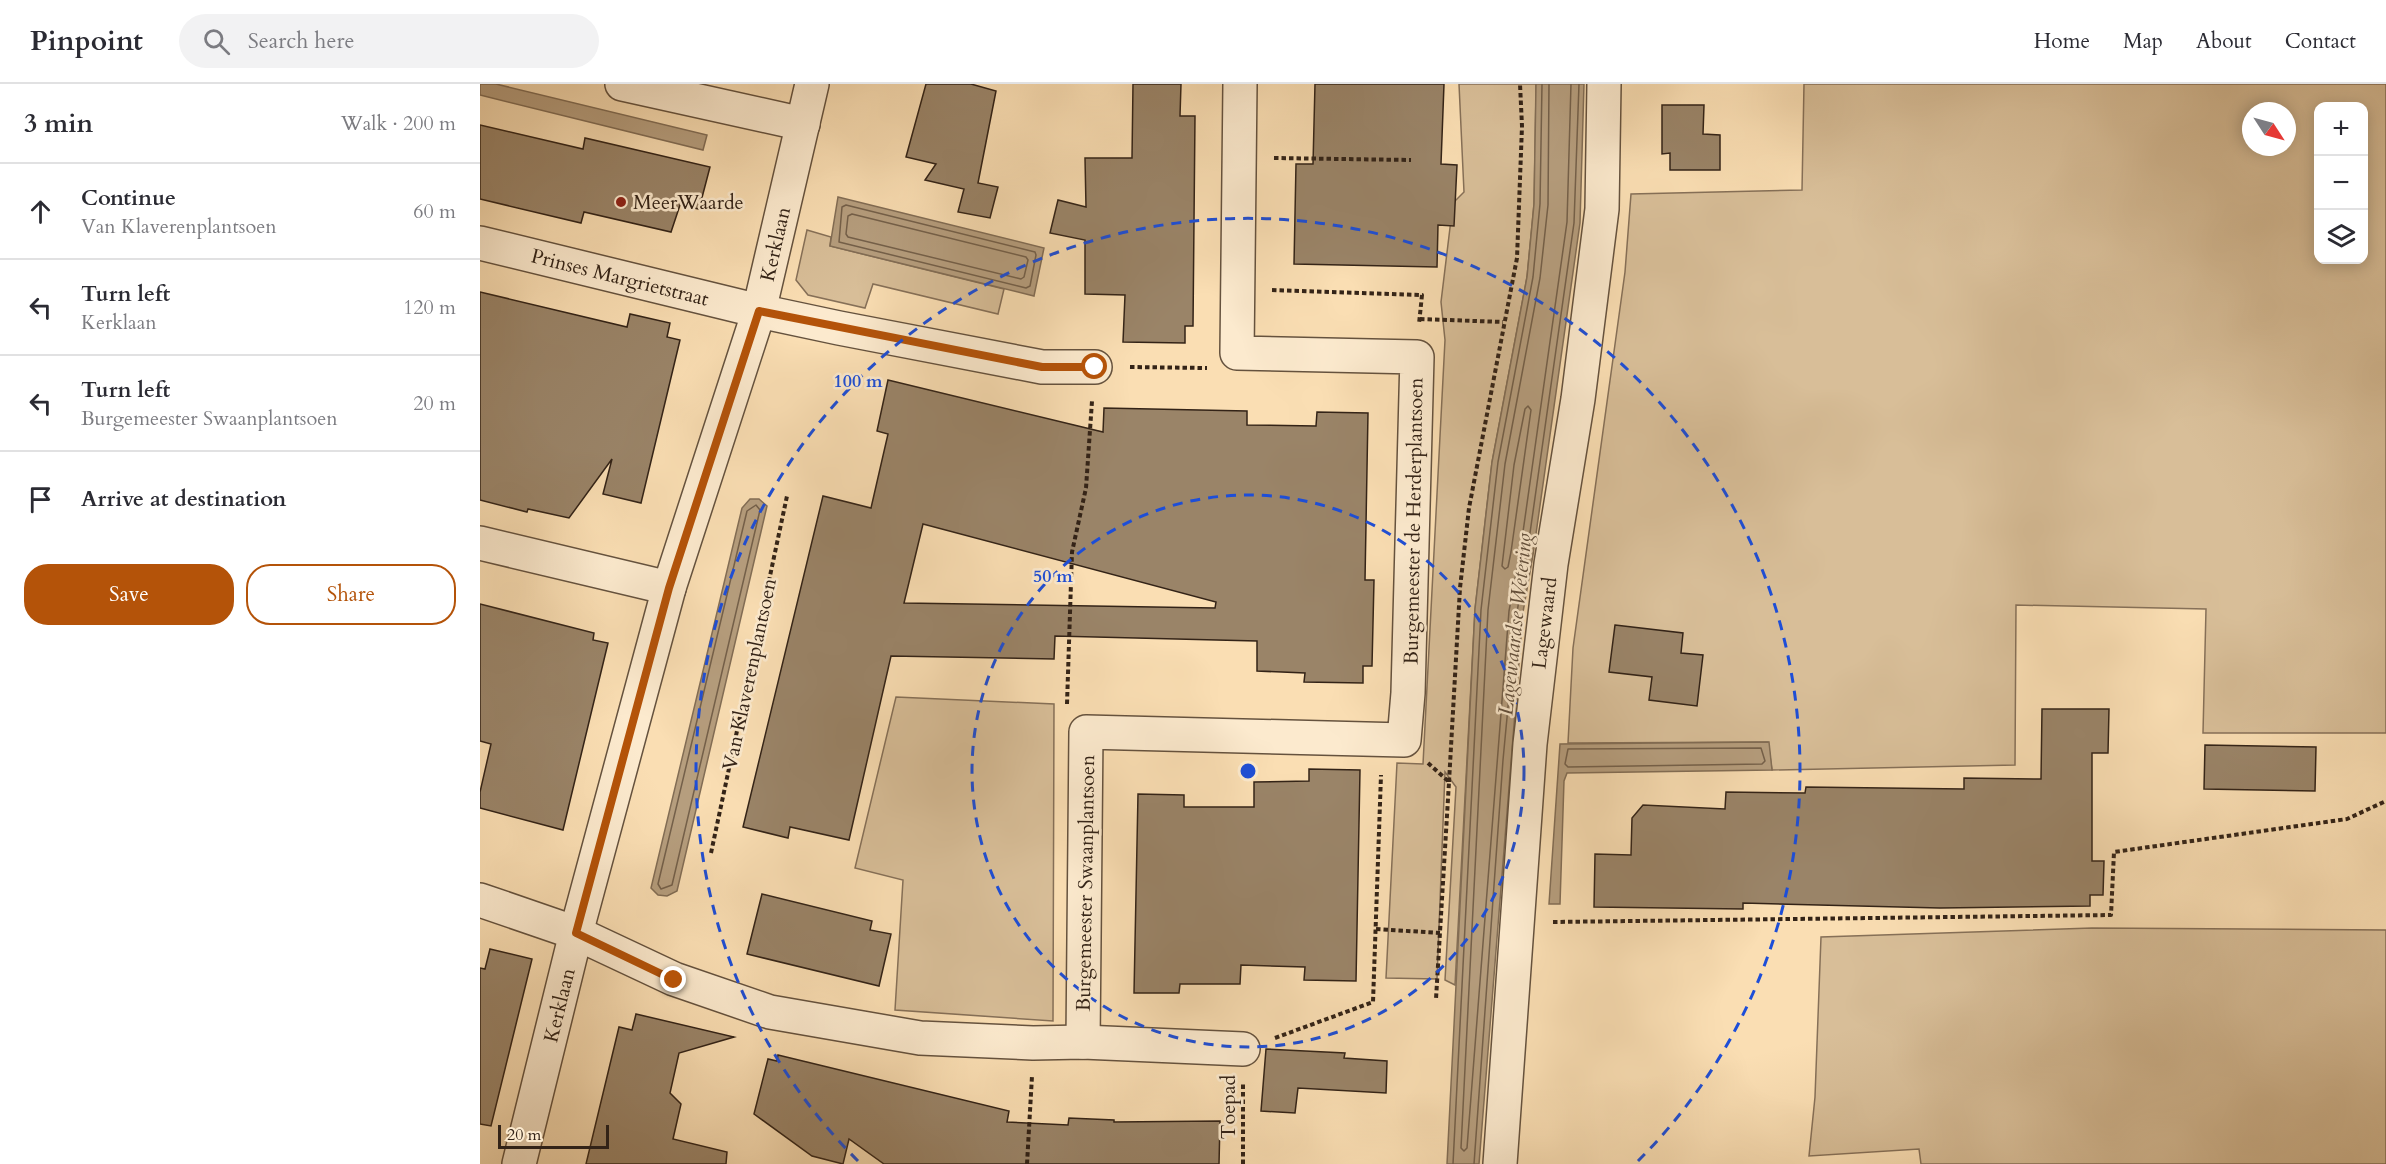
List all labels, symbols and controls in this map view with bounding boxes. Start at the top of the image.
search box [179,14,599,68]
text: Pinpoint [30,22,143,60]
icon: search [200,25,233,58]
text: Search here [248,26,354,56]
text: Home [2034,27,2090,56]
text: Map [2123,27,2163,56]
text: About [2196,27,2252,56]
text: Contact [2285,27,2356,56]
north arrow [2242,102,2296,156]
map controls [2314,102,2368,264]
button: + [2314,102,2368,156]
text: 3 min [24,106,93,141]
text: Walk · 200 m [341,110,456,137]
button: − [2314,156,2368,210]
text: Continue [81,183,176,213]
place label: MeerWaarde [633,189,744,216]
icon: ahead [24,195,57,228]
marker: MeerWaarde [614,195,628,209]
text: 60 m [413,198,456,225]
street label: Kerklaan [754,204,797,284]
button: layers [2314,210,2368,264]
text: Van Klaverenplantsoen [81,213,277,240]
street label: Prinses Margrietstraat [528,242,712,313]
text: Turn left [81,279,170,309]
icon: left [24,291,57,324]
text: 120 m [403,294,456,321]
text: Kerklaan [81,309,157,336]
route start [1081,353,1107,379]
text: 100 m [833,369,883,394]
text: Turn left [81,375,170,405]
street label: Burgemeester de Herderplantsoen [1397,377,1430,665]
icon: left [24,387,57,420]
text: 20 m [413,390,456,417]
text: Burgemeester Swaanplantsoen [81,405,338,432]
icon: arrive [24,483,57,516]
text: Arrive at destination [81,484,286,514]
water label: Lagewaardse Wetering [1491,531,1540,717]
button: Save [24,564,234,625]
button: Share [246,564,456,625]
text: 50 m [1033,564,1073,589]
street label: Van Klaverenplantsoen [716,575,783,773]
street label: Lagewaard [1525,575,1564,671]
street label: Burgemeester Swaanplantsoen [1070,754,1101,1012]
centre of rings [1238,761,1258,781]
street label: Kerklaan [537,965,582,1045]
route end [660,966,686,992]
street label: Toepad [1215,1074,1242,1139]
scale bar [498,1122,609,1150]
text: 20 m [507,1124,541,1146]

